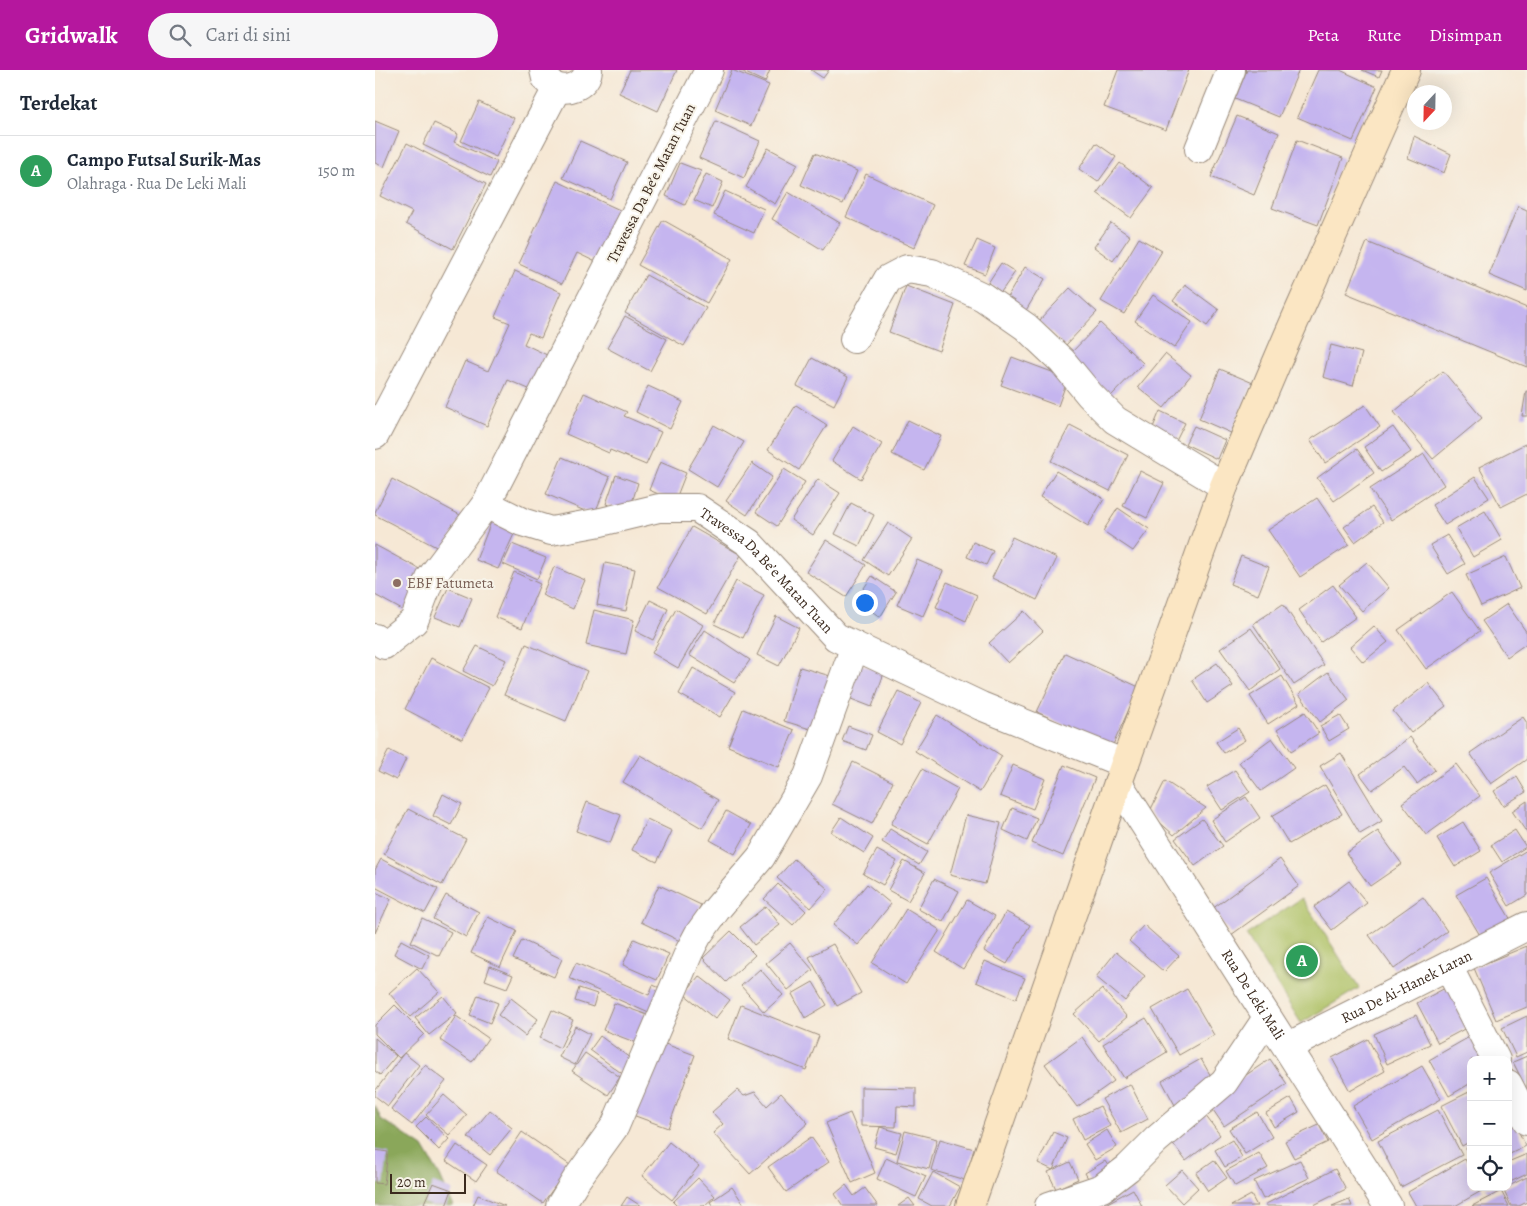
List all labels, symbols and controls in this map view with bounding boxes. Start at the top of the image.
search box [148,13,498,58]
text: Gridwalk [25,19,118,51]
icon: search [166,21,194,49]
text: Cari di sini [206,22,291,48]
text: Peta [1308,23,1339,47]
text: Rute [1367,23,1401,47]
text: Disimpan [1429,23,1502,47]
north arrow [1407,85,1452,130]
text: Terdekat [20,89,98,117]
street label: Travessa Da Be’e Matan Tuan [602,100,700,266]
text: Campo Futsal Surik-Mas [67,147,261,173]
text: A [31,160,41,182]
text: 150 m [318,160,355,182]
text: Olahraga · Rua De Leki Mali [67,173,247,195]
street label: Travessa Da Be’e Matan Tuan [696,503,838,638]
place label: EBF Fatumeta [407,573,494,593]
marker: EBF Fatumeta [391,577,403,589]
your location [852,590,878,616]
pin: A [1286,942,1318,980]
street label: Rua De Ai-Hanek Laran [1338,945,1475,1028]
street label: Rua De Leki Mali [1217,946,1289,1044]
map controls [1467,1056,1512,1191]
button: + [1467,1056,1512,1101]
button: − [1467,1101,1512,1146]
button: locate [1467,1146,1512,1191]
scale bar [390,1171,466,1194]
text: 20 m [397,1173,426,1192]

